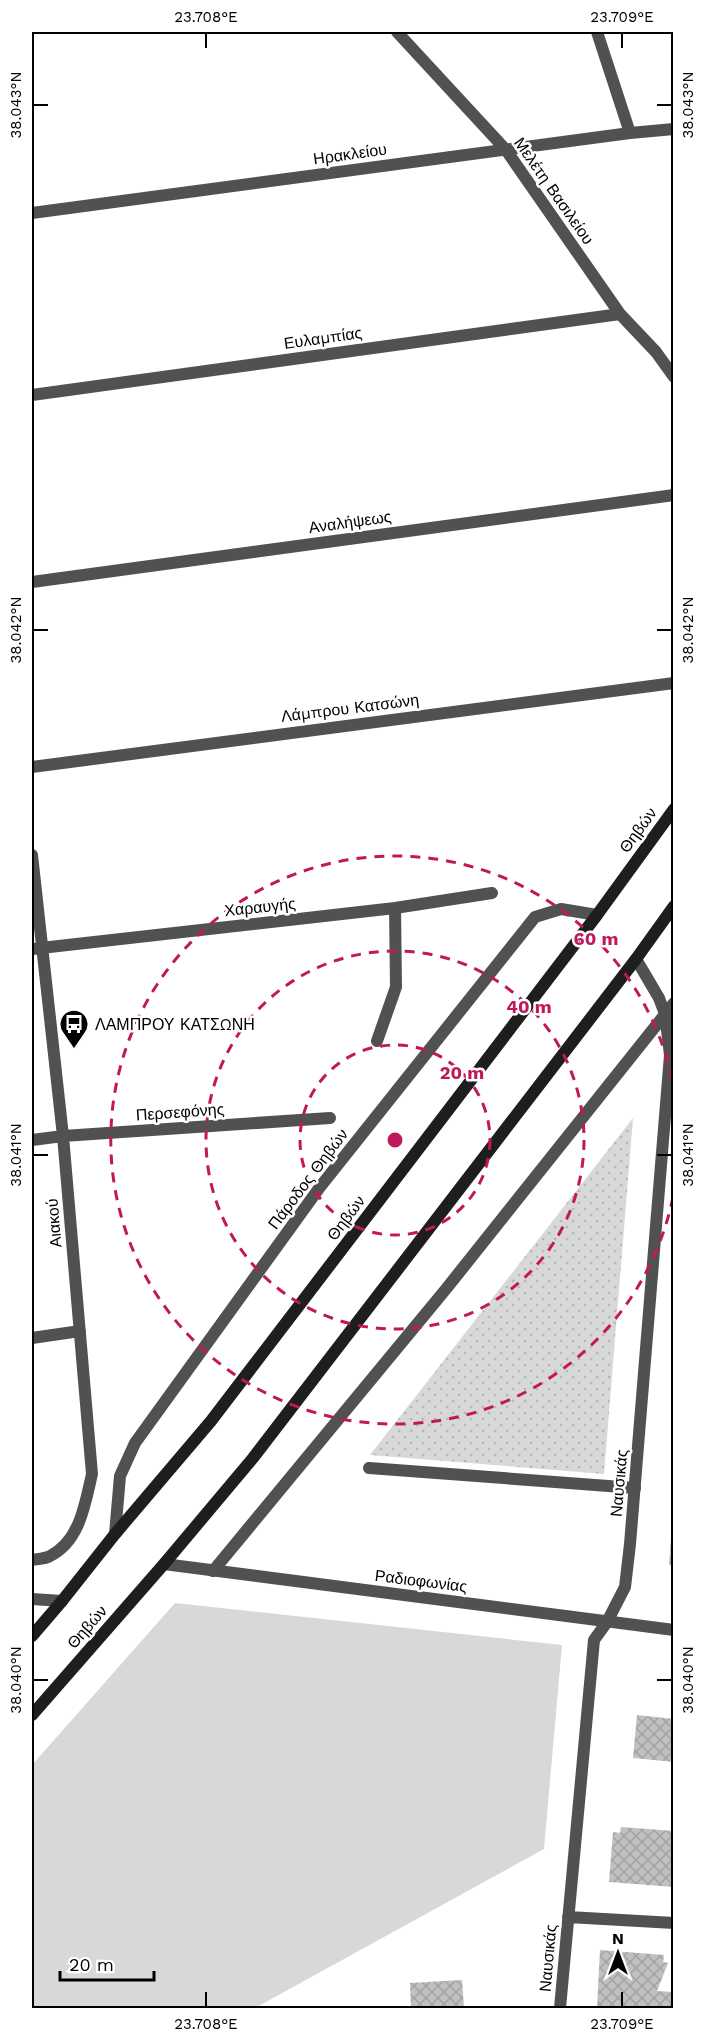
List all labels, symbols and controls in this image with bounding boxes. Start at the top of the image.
text: 23.708°E [174,8,238,26]
text: 23.709°E [590,8,654,26]
text: 38.043°N [7,72,25,138]
text: 38.043°N [679,72,697,138]
street label: Μελέτη Βασιλείου [510,134,598,248]
street label: Ηρακλείου [312,139,388,169]
street label: Ευλαμπίας [283,323,364,353]
street label: Αναλήψεως [307,507,393,537]
text: 38.042°N [7,597,25,663]
text: 38.042°N [679,597,697,663]
street label: Λάμπρου Κατσώνη [280,690,420,726]
street label: Θηβών [615,804,661,856]
street label: Χαραυγής [223,894,297,920]
text: 60 m [574,928,618,949]
text: 40 m [506,996,552,1017]
bus stop icon: ΛΑΜΠΡΟΥ ΚΑΤΣΩΝΗ [58,1008,90,1050]
place label: ΛΑΜΠΡΟΥ ΚΑΤΣΩΝΗ [95,1015,255,1034]
text: 20 m [440,1062,484,1083]
street label: Περσεφόνης [135,1099,225,1125]
text: 38.041°N [7,1123,25,1187]
text: 38.041°N [679,1123,697,1187]
street label: Πάροδος Θηβών [264,1125,352,1233]
centre of rings [385,1130,405,1150]
street label: Θηβών [323,1192,369,1244]
street label: Αιακού [42,1198,66,1248]
street label: Ναυσικάς [607,1448,631,1518]
street label: Ραδιοφωνίας [374,1566,468,1596]
street label: Θηβών [63,1602,111,1652]
text: 38.040°N [7,1646,25,1714]
text: 38.040°N [679,1646,697,1714]
street label: Ναυσικάς [536,1923,560,1993]
north arrow [588,1923,648,1983]
text: N [612,1929,624,1948]
scale bar [60,1944,154,1982]
text: 20 m [69,1954,114,1975]
text: 23.708°E [174,2015,238,2033]
text: 23.709°E [590,2015,654,2033]

